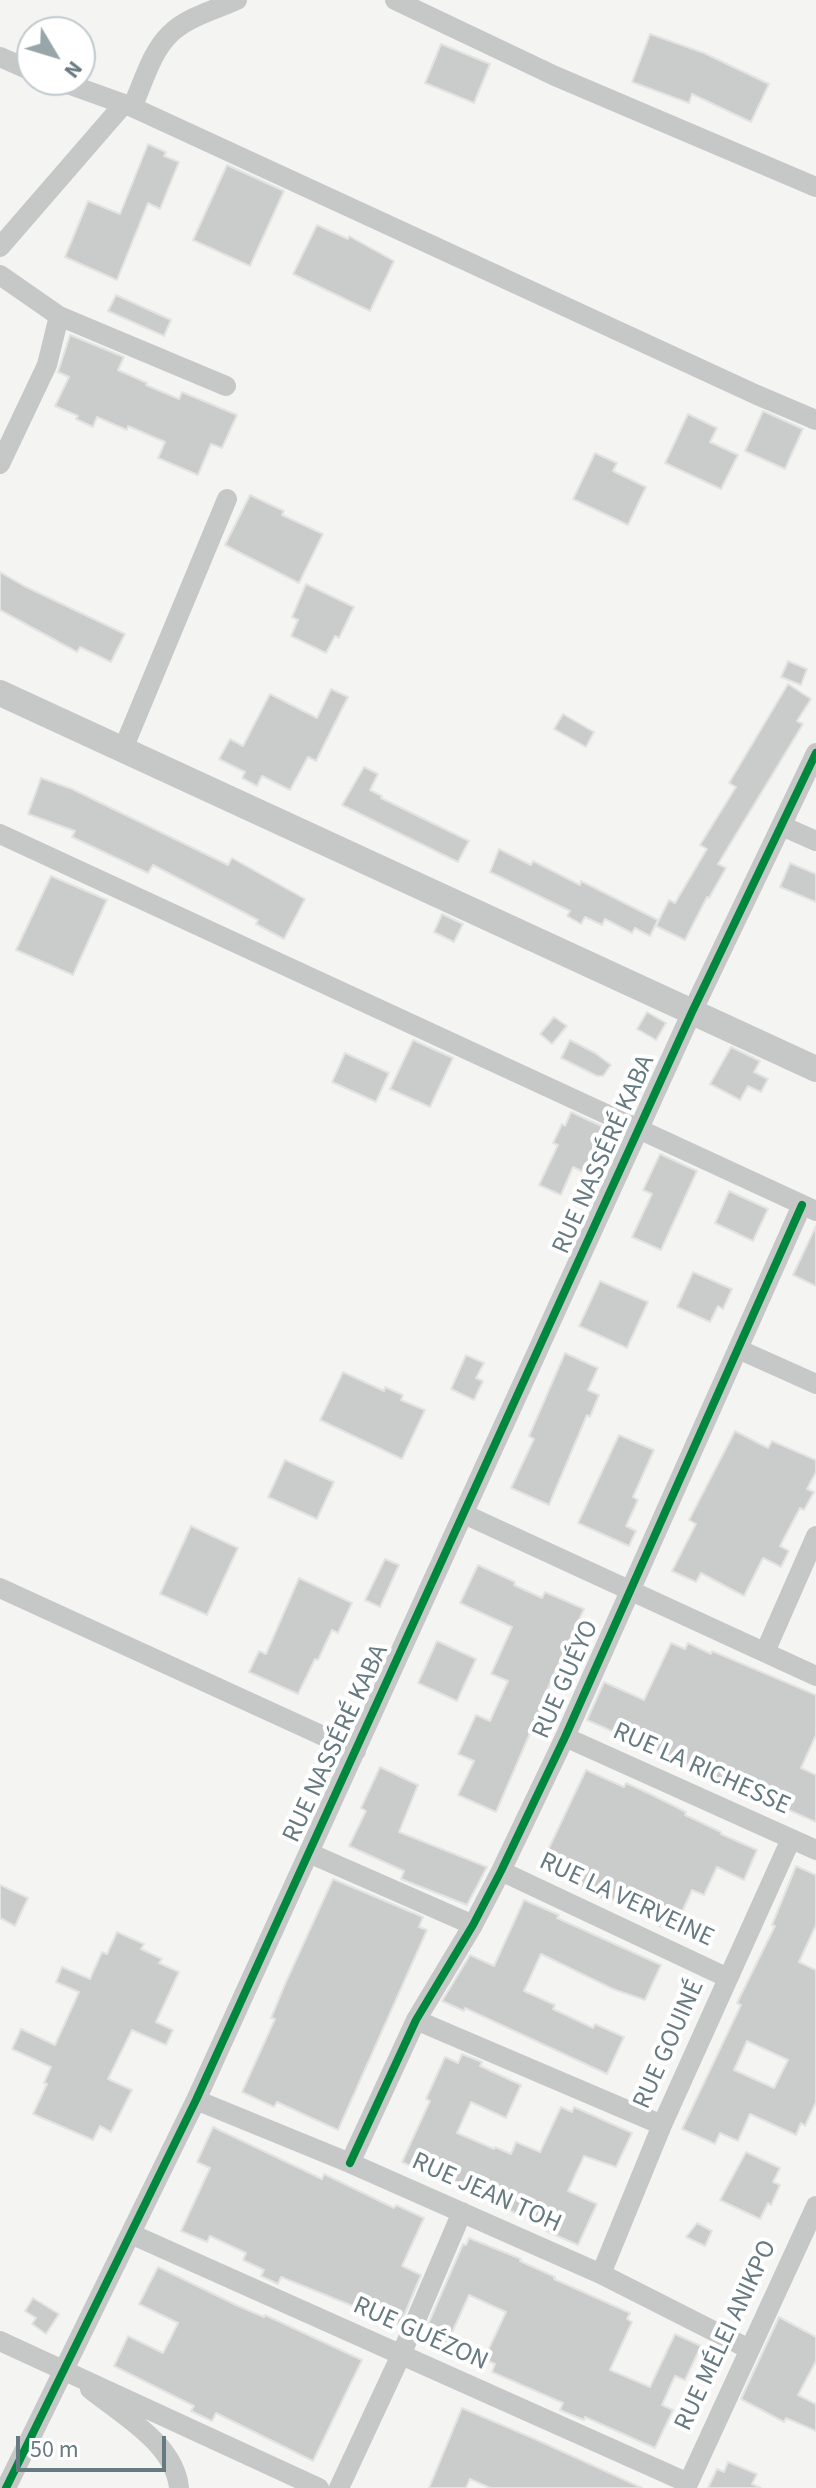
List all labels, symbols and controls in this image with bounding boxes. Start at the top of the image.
north arrow [16,16,96,96]
text: N [56,54,90,85]
street label: RUE NASSÉRÉ KABA [547,1051,663,1259]
street label: RUE GUÉYO [527,1616,607,1744]
street label: RUE NASSÉRÉ KABA [278,1640,396,1848]
street label: RUE LA RICHESSE [608,1717,794,1823]
street label: RUE LA VERVEINE [534,1847,718,1955]
street label: RUE GOUINÉ [628,1976,712,2114]
street label: RUE JEAN TOH [406,2147,566,2241]
street label: RUE MÉLEI ANIKPO [669,2236,785,2436]
street label: RUE GUÉZON [348,2291,492,2379]
scale bar [20,2420,170,2470]
text: 50 m [30,2432,79,2467]

